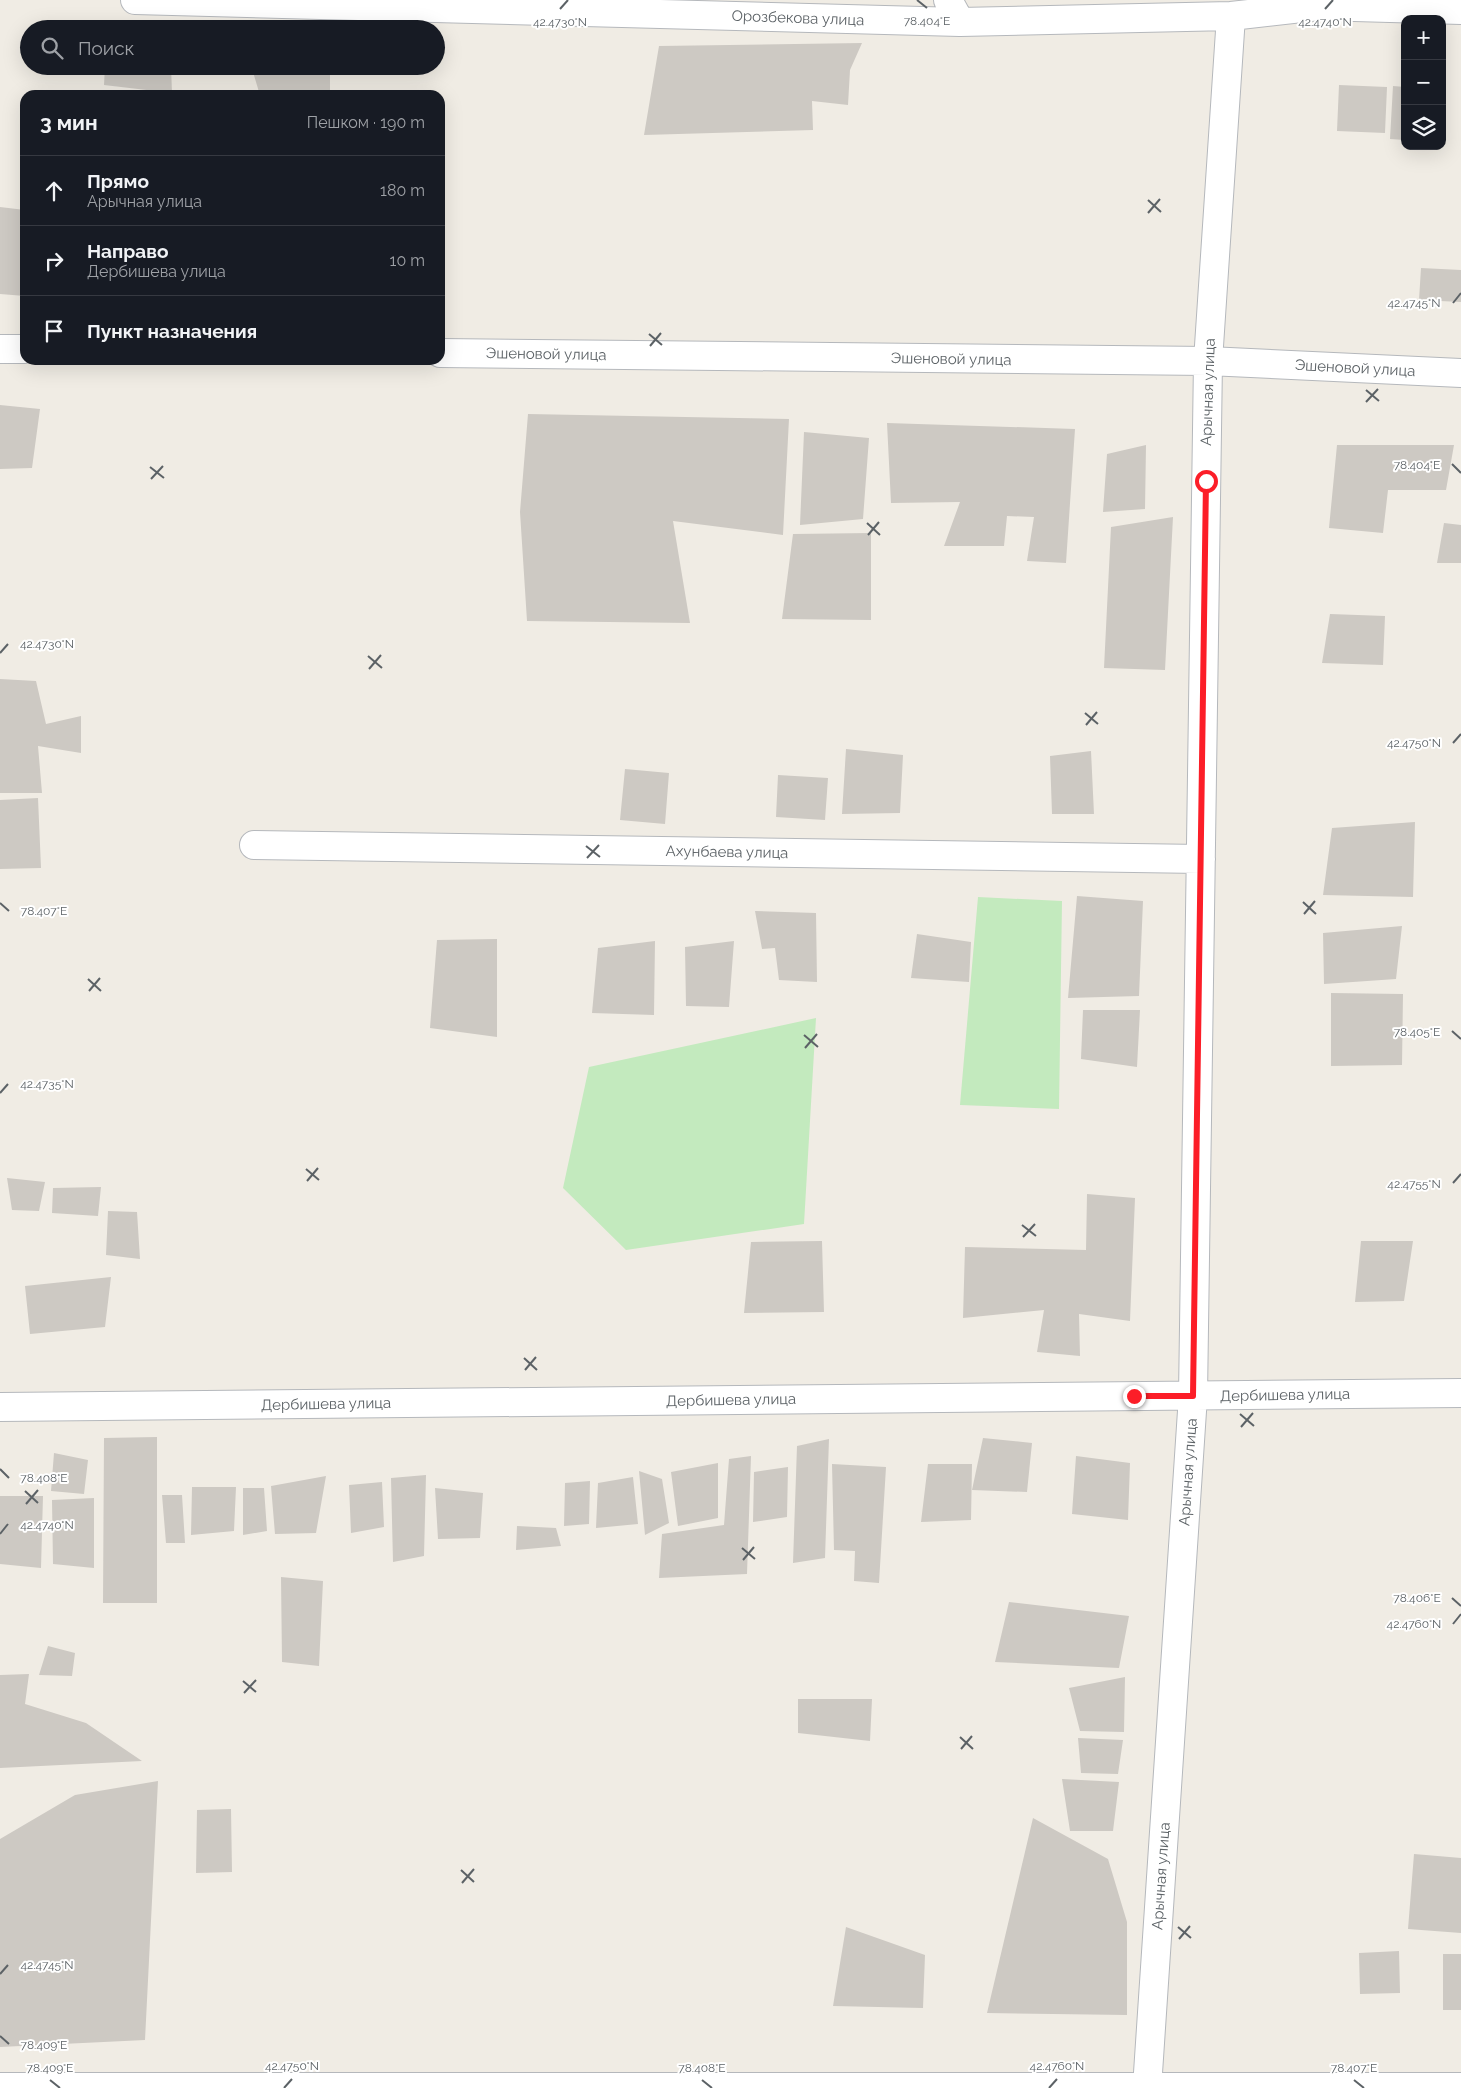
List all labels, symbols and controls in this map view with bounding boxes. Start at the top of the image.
street label: Орозбекова улица [731,7,865,29]
text: 78.404°E [904,14,950,28]
text: 42.4730°N [533,15,587,29]
text: 42.4740°N [1298,15,1352,29]
map controls [1401,15,1446,150]
button: + [1401,15,1446,60]
search box [20,20,445,75]
icon: search [38,34,66,62]
text: Поиск [78,37,134,59]
button: − [1401,60,1446,105]
button: layers [1401,105,1446,150]
text: 3 мин [40,110,98,135]
text: Пешком · 190 m [307,113,425,132]
text: Прямо [87,170,149,192]
icon: ahead [40,177,68,205]
text: 180 m [380,181,425,200]
text: Арычная улица [87,192,202,211]
text: Направо [87,240,168,262]
icon: right [40,247,68,275]
text: 10 m [390,251,425,270]
text: Дербишева улица [87,262,226,281]
text: 42.4745°N [1388,296,1440,310]
icon: arrive [40,317,68,345]
text: Пункт назначения [87,320,257,342]
street label: Арычная улица [1197,338,1219,446]
street label: Эшеновой улица [485,344,607,364]
street label: Эшеновой улица [890,349,1012,369]
street label: Эшеновой улица [1294,356,1416,380]
text: 78.404°E [1394,458,1440,472]
route start [1195,470,1218,493]
text: 42.4730°N [20,637,74,651]
text: 42.4750°N [1387,736,1441,750]
street label: Ахунбаева улица [665,842,789,862]
text: 78.407°E [21,904,67,918]
text: 78.405°E [1394,1025,1440,1039]
text: 42.4735°N [20,1077,74,1091]
text: 42.4755°N [1387,1177,1441,1191]
route end [1123,1385,1146,1408]
street label: Дербишева улица [1220,1385,1350,1405]
street label: Дербишева улица [666,1390,796,1410]
street label: Дербишева улица [261,1394,391,1414]
street label: Арычная улица [1175,1418,1201,1526]
text: 78.408°E [20,1471,68,1485]
text: 42.4740°N [20,1518,74,1532]
text: 78.406°E [1393,1591,1441,1605]
text: 42.4760°N [1387,1617,1441,1631]
street label: Арычная улица [1148,1822,1174,1930]
text: 42.4745°N [21,1958,73,1972]
text: 78.409°E [21,2038,67,2052]
text: 42.4750°N [265,2059,319,2073]
text: 42.4760°N [1030,2059,1084,2073]
text: 78.409°E [27,2061,73,2075]
text: 78.408°E [678,2061,726,2075]
text: 78.407°E [1331,2061,1377,2075]

